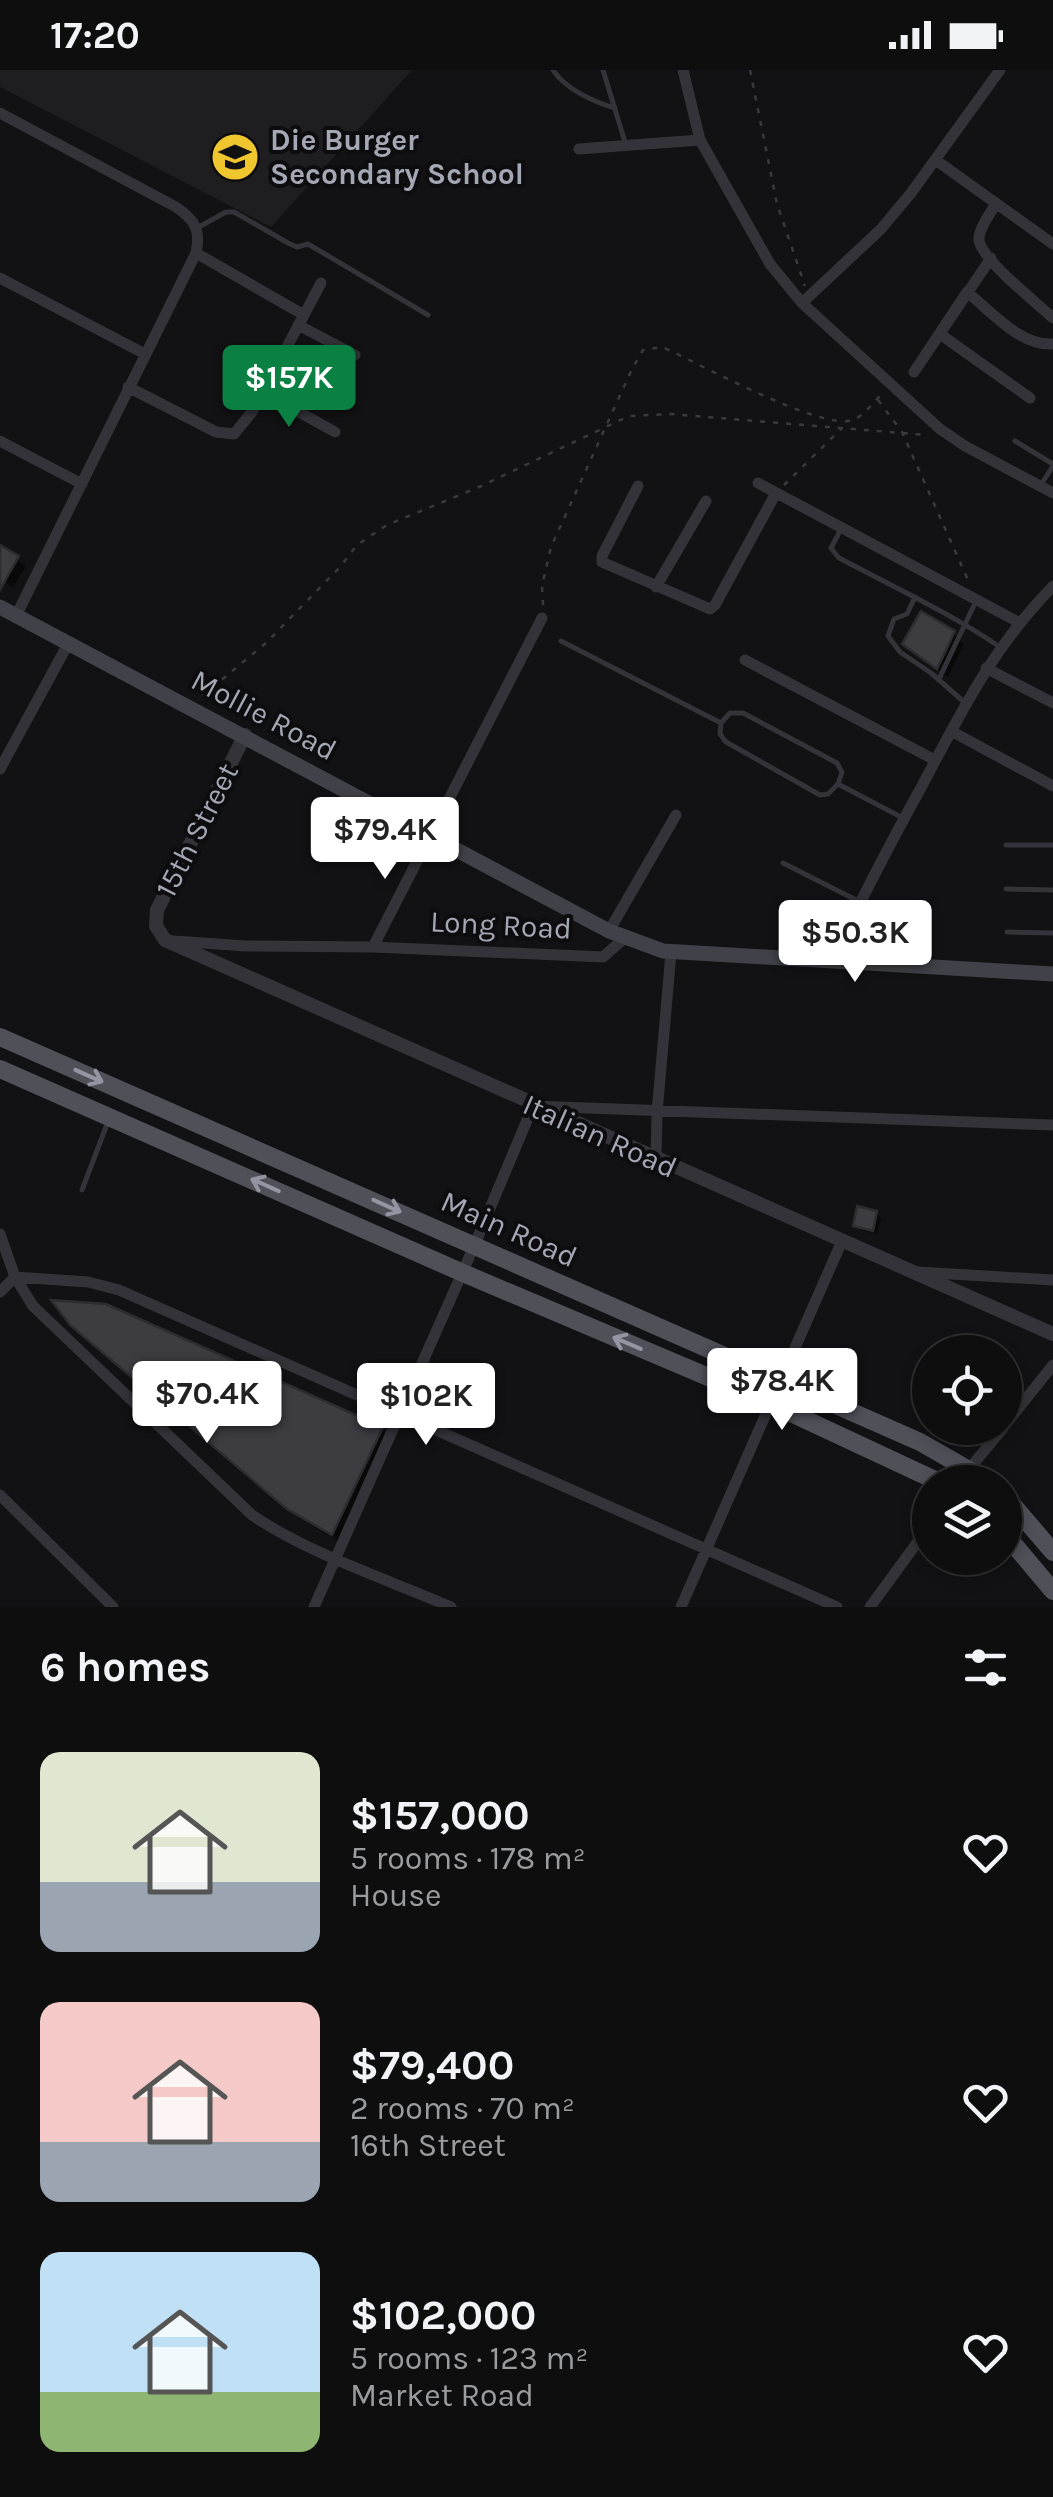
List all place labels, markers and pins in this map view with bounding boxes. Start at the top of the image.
place label: Die Burger Secondary School [270,122,524,192]
school or university icon: Die Burger Secondary School [209,131,261,183]
pin: $157K [219,345,359,430]
pin: $79.4K [304,797,466,882]
pin: $50.3K [774,900,936,985]
pin: $78.4K [701,1348,863,1433]
pin: $70.4K [126,1361,288,1446]
pin: $102K [356,1363,496,1448]

